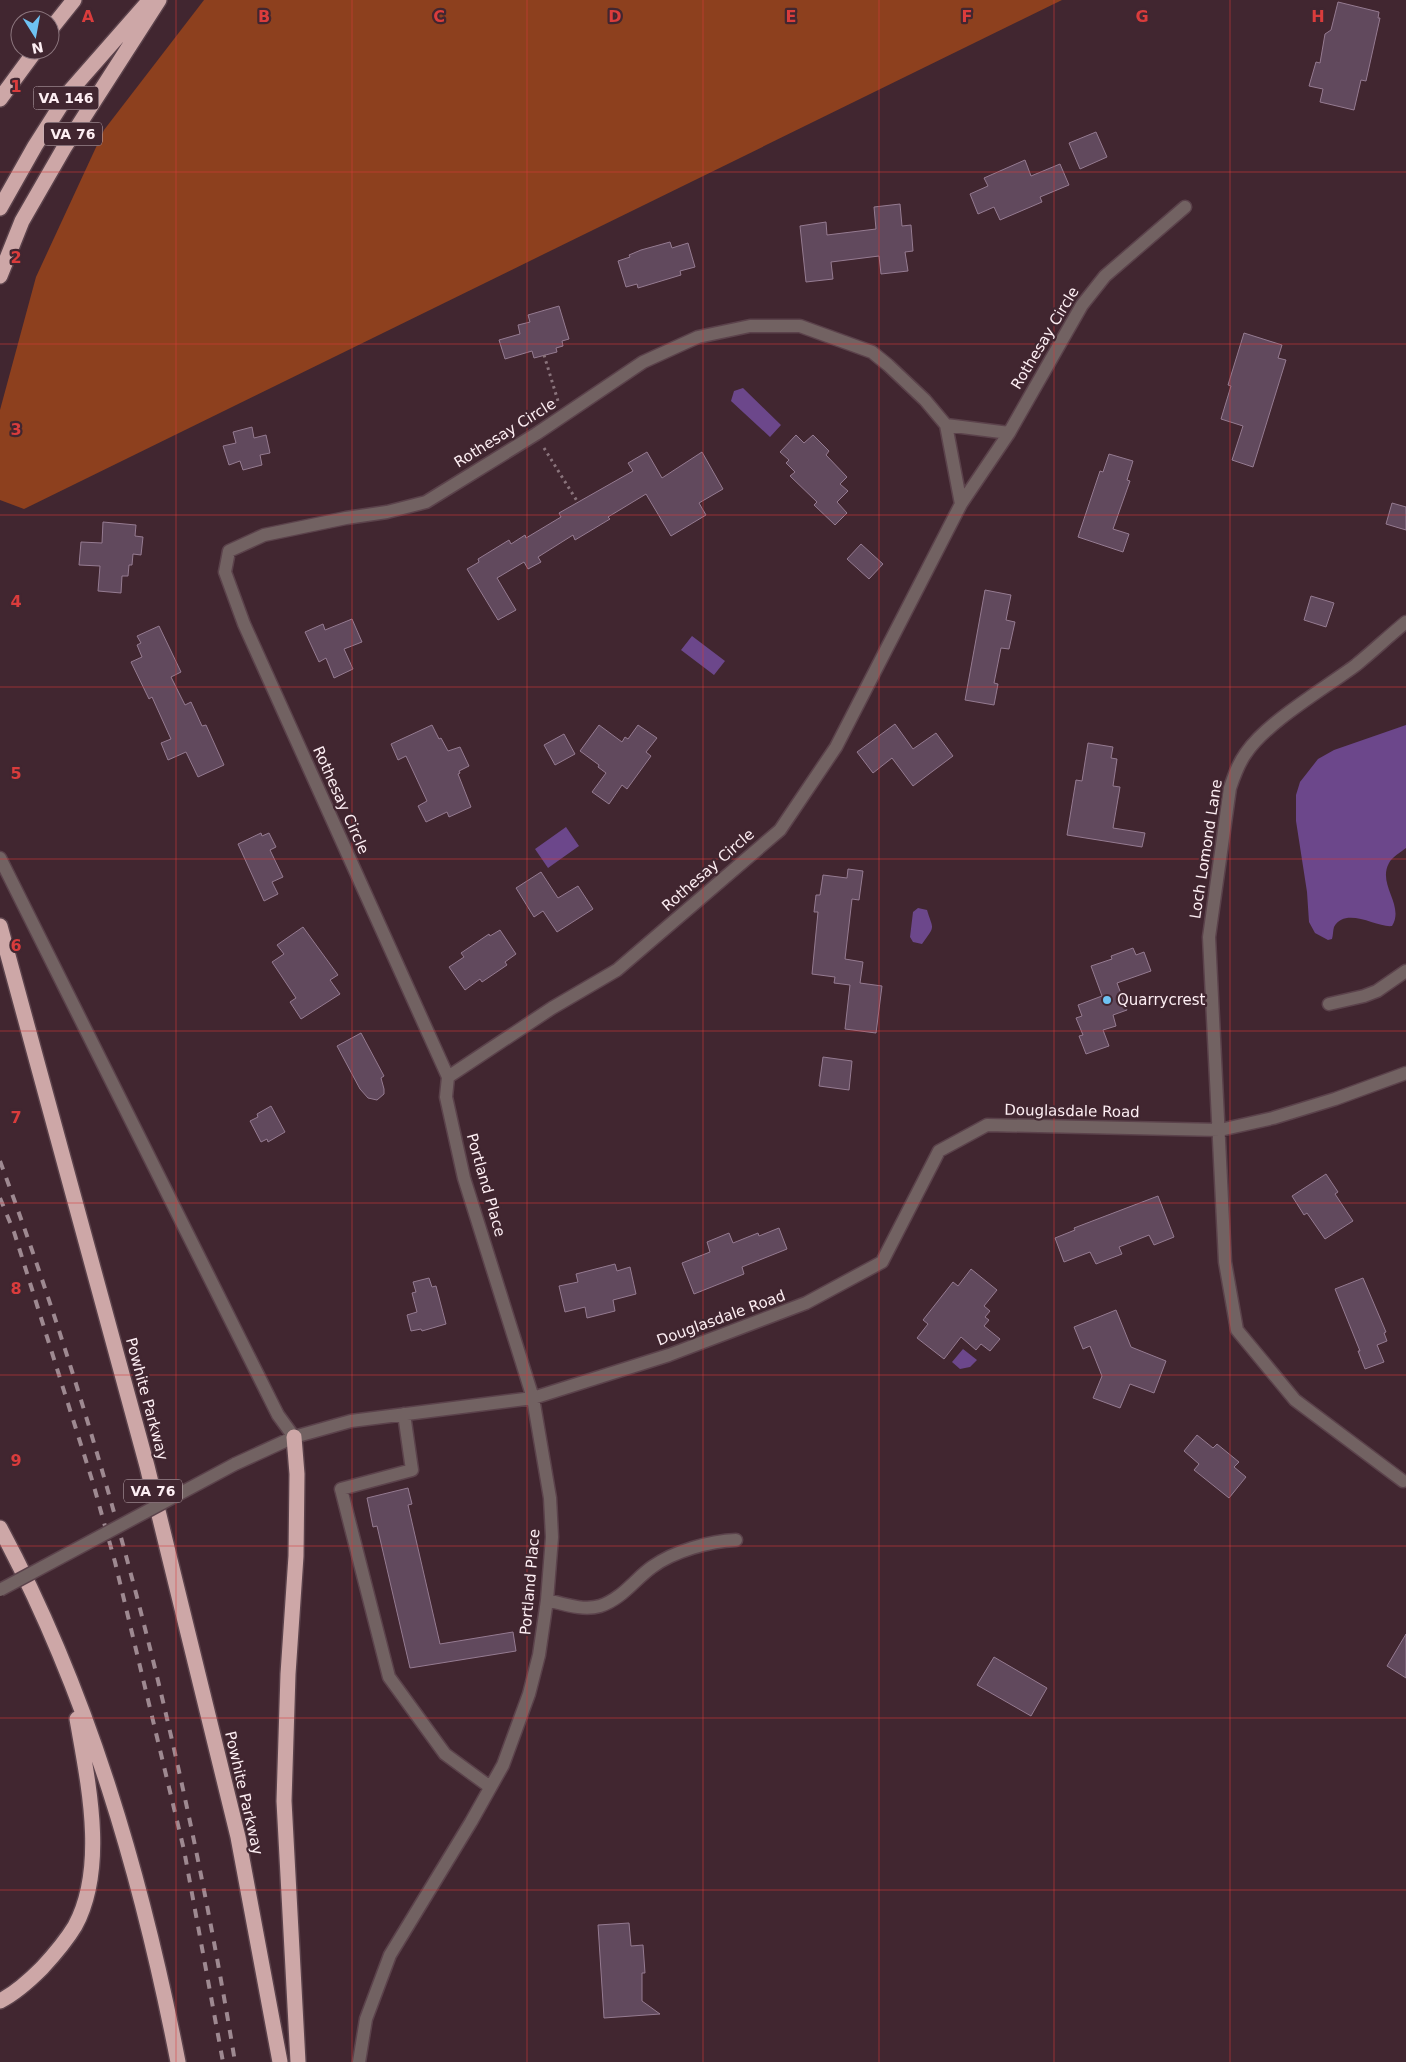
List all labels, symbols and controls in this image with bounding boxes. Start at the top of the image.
text: A [82,7,95,26]
text: B [258,7,270,26]
text: C [433,7,445,26]
text: D [608,7,622,26]
text: E [786,7,796,26]
text: F [962,7,972,26]
text: G [1135,7,1149,26]
text: H [1311,7,1325,26]
north arrow [10,10,60,60]
text: N [30,39,45,57]
text: 1 [10,77,22,96]
road number: VA 146 [34,86,98,110]
road number: VA 76 [44,122,102,146]
text: 2 [10,248,22,267]
street label: Rothesay Circle [1007,284,1083,392]
street label: Rothesay Circle [451,395,559,471]
text: 3 [10,420,22,439]
text: 4 [10,592,22,611]
street label: Rothesay Circle [309,743,373,857]
text: 5 [10,764,22,783]
street label: Loch Lomond Lane [1186,778,1226,920]
street label: Rothesay Circle [658,825,758,915]
text: 6 [10,936,22,955]
place label: Quarrycrest [1117,991,1206,1009]
marker: Quarrycrest [1101,994,1113,1006]
street label: Douglasdale Road [1004,1101,1140,1121]
text: 7 [10,1108,22,1127]
street label: Portland Place [463,1131,509,1239]
text: 8 [10,1279,22,1298]
street label: Douglasdale Road [654,1286,788,1350]
street label: Powhite Parkway [122,1336,172,1462]
text: 9 [10,1451,22,1470]
road number: VA 76 [124,1480,182,1502]
street label: Portland Place [516,1528,544,1636]
street label: Powhite Parkway [221,1729,267,1857]

